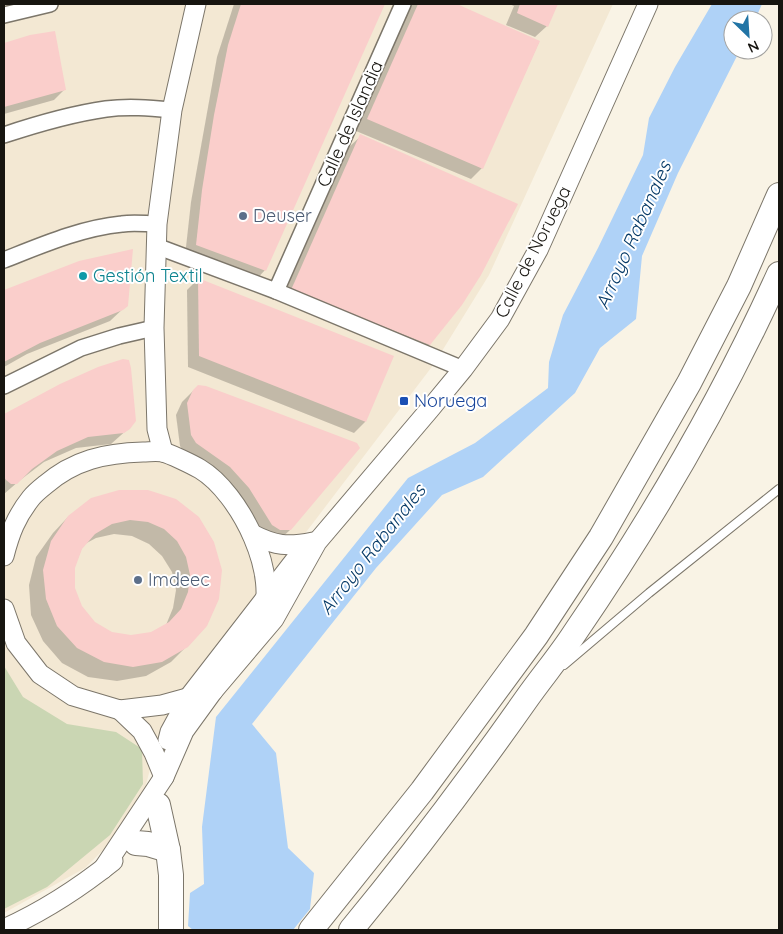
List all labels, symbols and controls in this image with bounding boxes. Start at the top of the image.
north arrow [723,10,773,60]
text: N [745,36,762,57]
street label: Calle de Islandia [311,57,388,191]
water label: Arroyo Rabanales [590,156,677,313]
street label: Calle de Noruega [489,182,576,322]
place label: Deuser [253,204,312,227]
marker: Deuser [237,210,249,222]
place label: Gestión Textil [93,264,203,287]
marker: Gestión Textil [77,270,89,282]
place label: Noruega [414,389,487,412]
marker: Noruega [398,395,410,407]
water label: Arroyo Rabanales [314,478,431,619]
place label: Imdeec [148,568,210,591]
marker: Imdeec [132,574,144,586]

